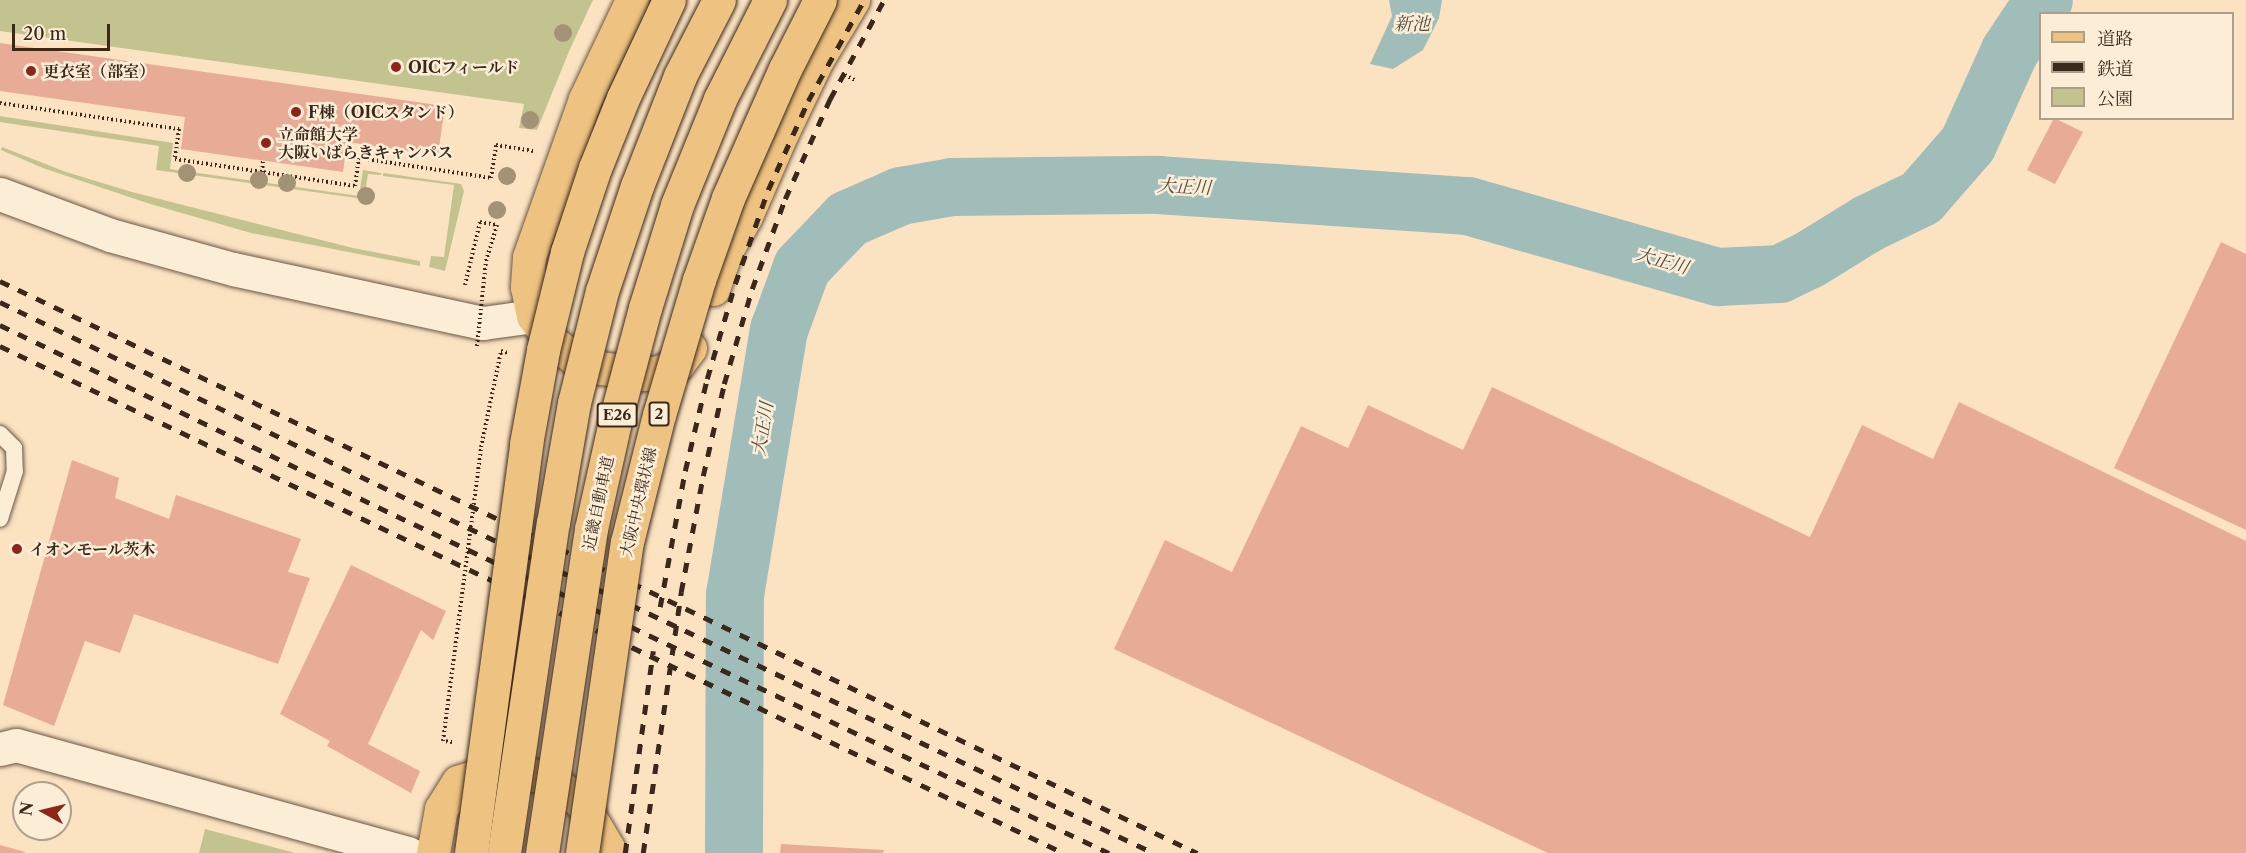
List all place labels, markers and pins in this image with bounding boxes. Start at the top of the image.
place label: OICフィールド [408,57,521,77]
marker: OICフィールド [389,60,403,74]
place label: 更衣室（部室） [43,61,155,81]
marker: 更衣室（部室） [24,64,38,78]
place label: F棟（OICスタンド） [308,102,464,122]
marker: F棟（OICスタンド） [289,105,303,119]
place label: 立命館大学 大阪いばらきキャンパス [278,124,454,162]
marker: 立命館大学 大阪いばらきキャンパス [259,136,273,150]
place label: イオンモール茨木 [29,539,156,559]
marker: イオンモール茨木 [10,542,24,556]

